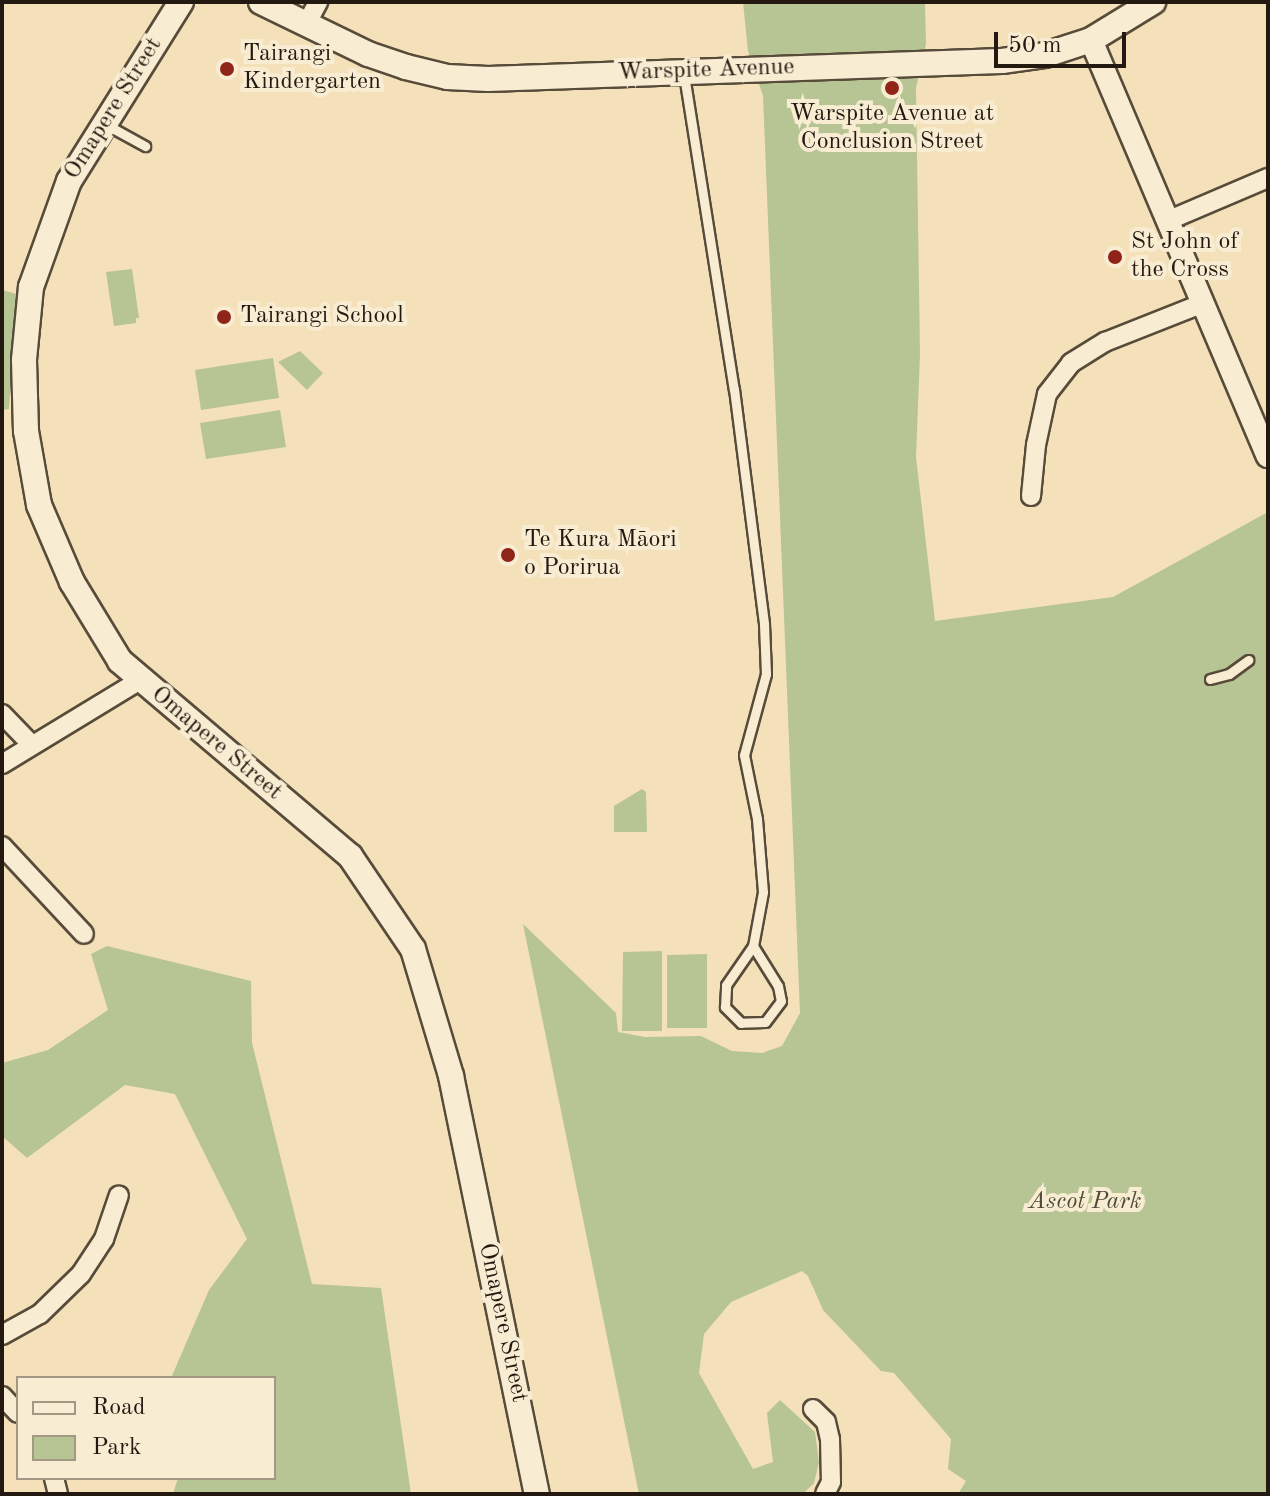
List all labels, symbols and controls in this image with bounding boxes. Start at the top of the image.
scale bar [998,16,1130,66]
street label: Omapere Street [59,33,169,185]
text: 50 m [1008,34,1062,58]
place label: Tairangi Kindergarten [243,41,381,97]
street label: Warspite Avenue [617,54,795,88]
marker: Tairangi Kindergarten [218,60,236,78]
marker: Warspite Avenue at Conclusion Street [883,79,901,97]
place label: Warspite Avenue at Conclusion Street [790,101,994,157]
place label: St John of the Cross [1131,229,1238,285]
marker: St John of the Cross [1106,248,1124,266]
place label: Tairangi School [240,303,404,331]
marker: Tairangi School [215,308,233,326]
place label: Te Kura Māori o Porirua [524,527,677,583]
marker: Te Kura Māori o Porirua [499,546,517,564]
street label: Omapere Street [145,681,287,807]
park label: Ascot Park [1029,1189,1141,1217]
street label: Omapere Street [471,1241,533,1405]
legend [16,1376,276,1480]
text: Road [92,1396,145,1420]
text: Park [92,1436,141,1460]

